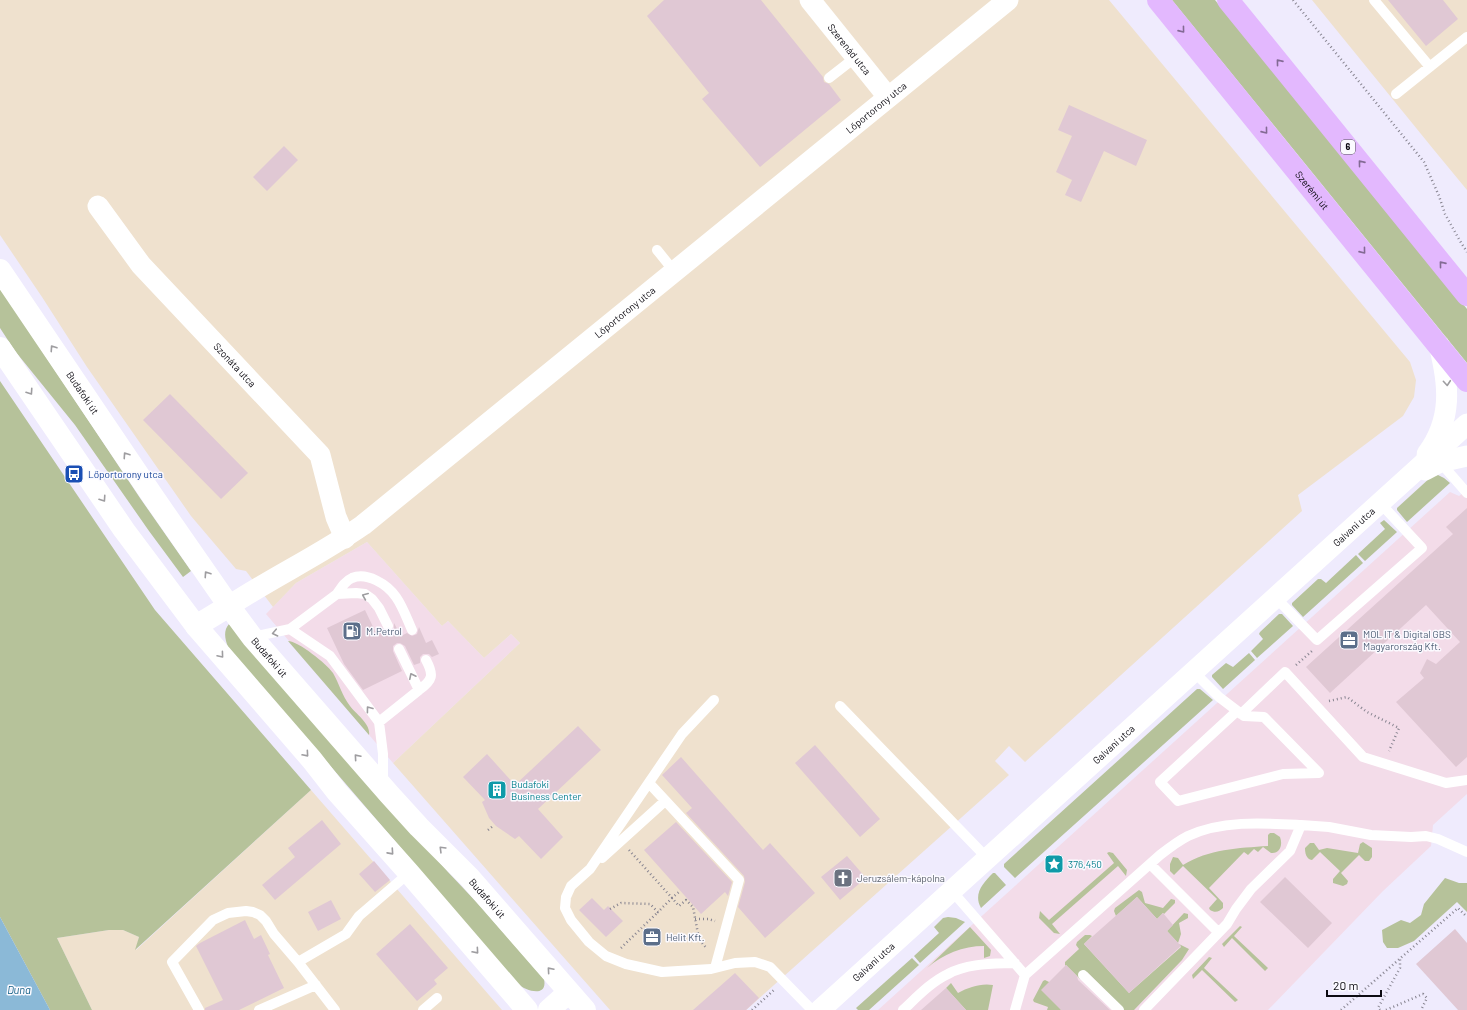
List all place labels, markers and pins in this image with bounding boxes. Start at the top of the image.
bus stop icon: Lőportorony utca [63,463,85,485]
place label: Lőportorony utca [88,468,163,480]
fuel station icon: M.Petrol [341,620,363,642]
place label: M.Petrol [366,625,402,637]
place label: MOL IT & Digital GBS Magyarország Kft. [1363,628,1451,652]
office icon: MOL IT & Digital GBS Magyarország Kft. [1338,629,1360,651]
place label: Budafoki Business Center [511,778,581,802]
building icon: Budafoki Business Center [486,779,508,801]
place icon: 376,450 [1043,853,1065,875]
place label: 376,450 [1068,858,1102,870]
church icon: Jeruzsálem-kápolna [832,867,854,889]
place label: Jeruzsálem-kápolna [857,872,945,884]
office icon: Helit Kft. [641,926,663,948]
place label: Helit Kft. [666,931,704,943]

